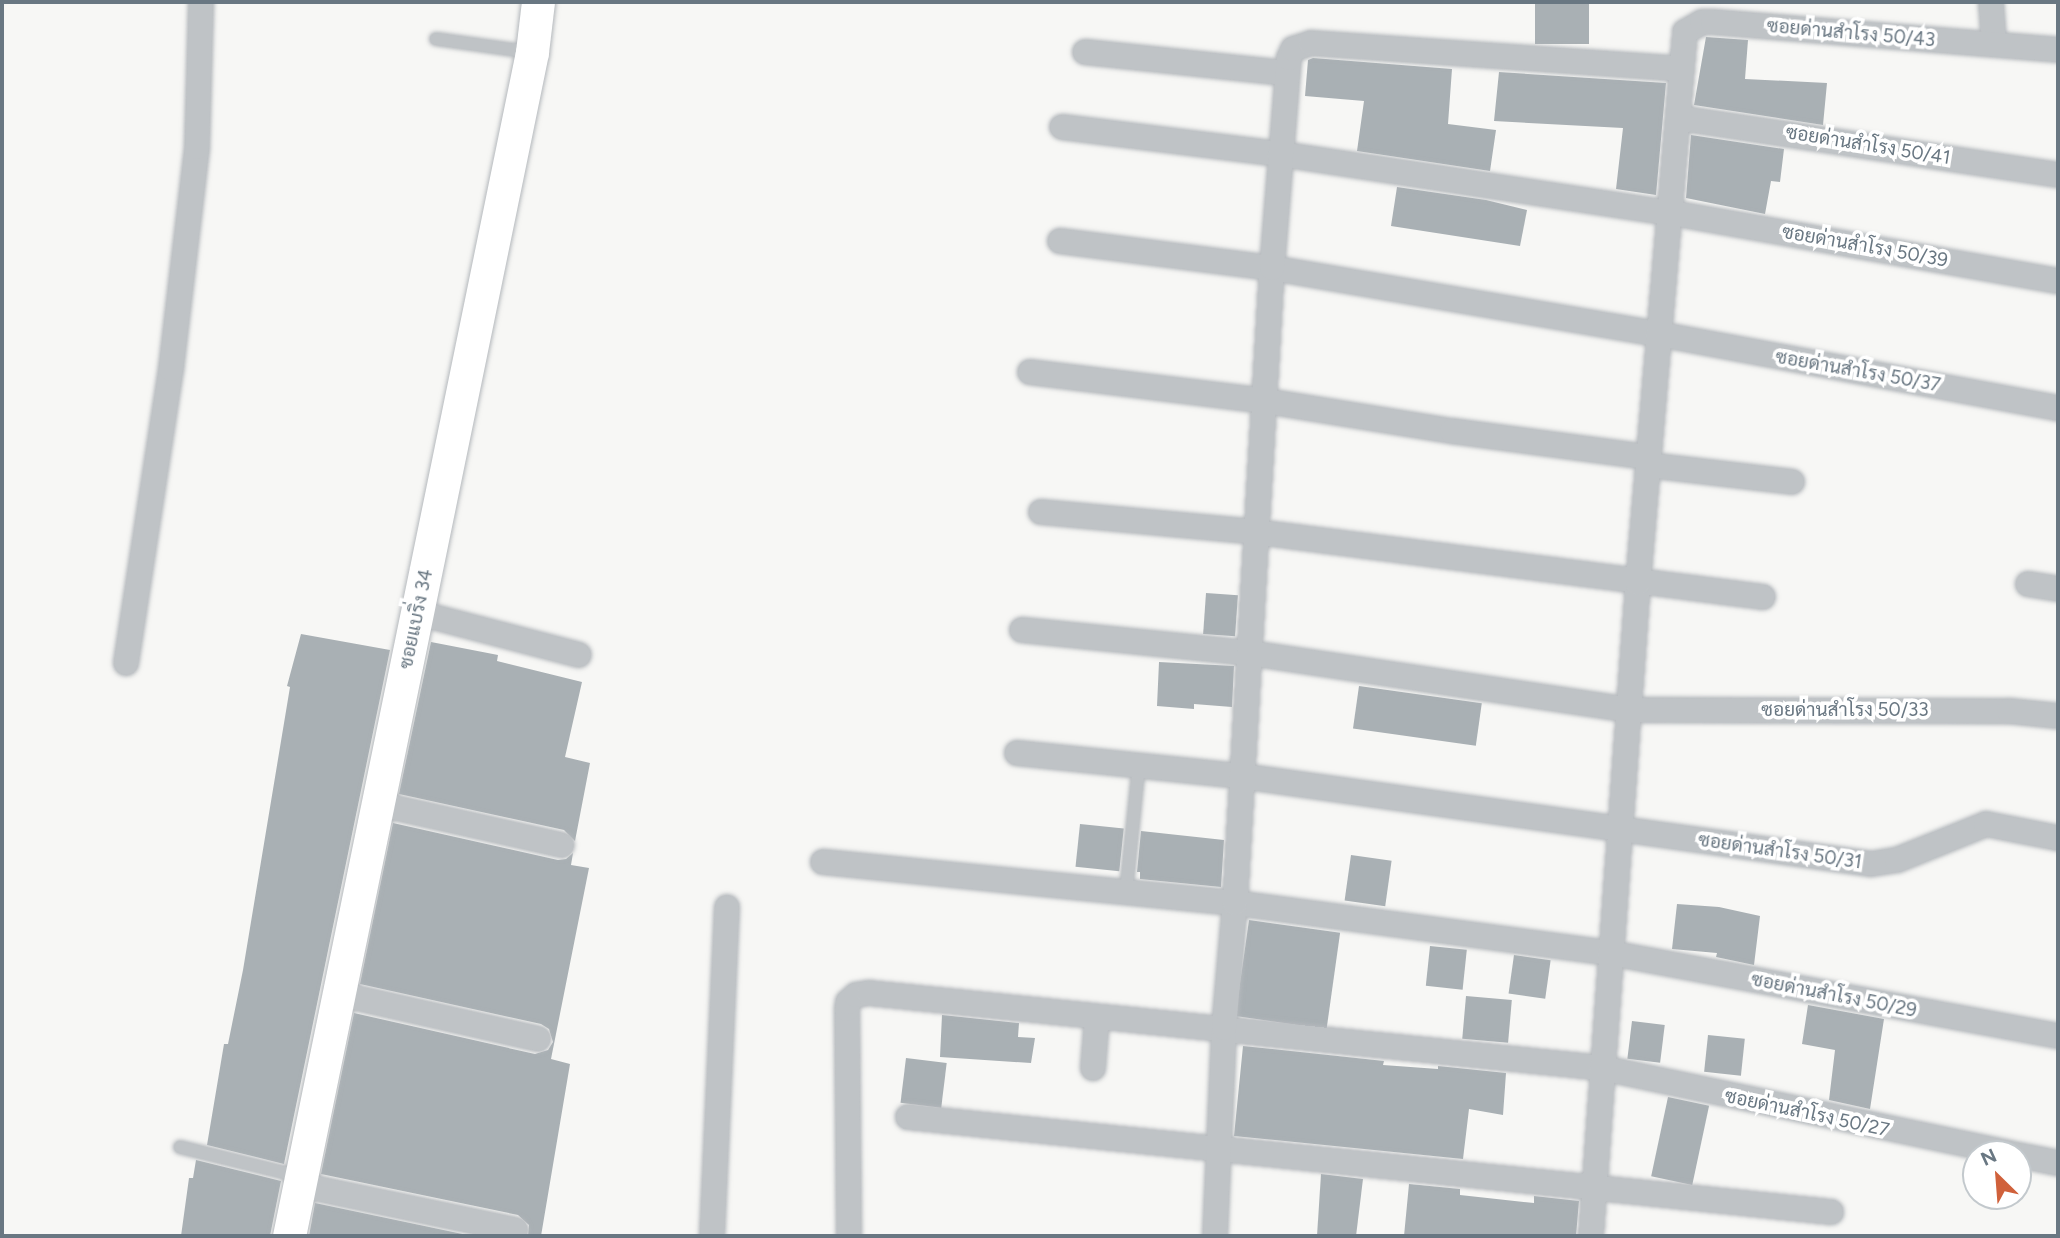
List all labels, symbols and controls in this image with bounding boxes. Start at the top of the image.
street label: ซอยด่านสำโรง 50/43 [1766,14,1936,52]
street label: ซอยด่านสำโรง 50/41 [1784,121,1952,169]
street label: ซอยด่านสำโรง 50/39 [1780,220,1950,272]
street label: ซอยด่านสำโรง 50/37 [1774,345,1942,397]
street label: ซอยแบริ่ง 34 [394,567,438,671]
street label: ซอยด่านสำโรง 50/33 [1761,699,1929,721]
street label: ซอยด่านสำโรง 50/31 [1697,828,1863,874]
street label: ซอยด่านสำโรง 50/29 [1749,968,1919,1022]
street label: ซอยด่านสำโรง 50/27 [1723,1084,1891,1142]
north arrow [1962,1140,2032,1210]
text: N [1977,1144,2000,1171]

